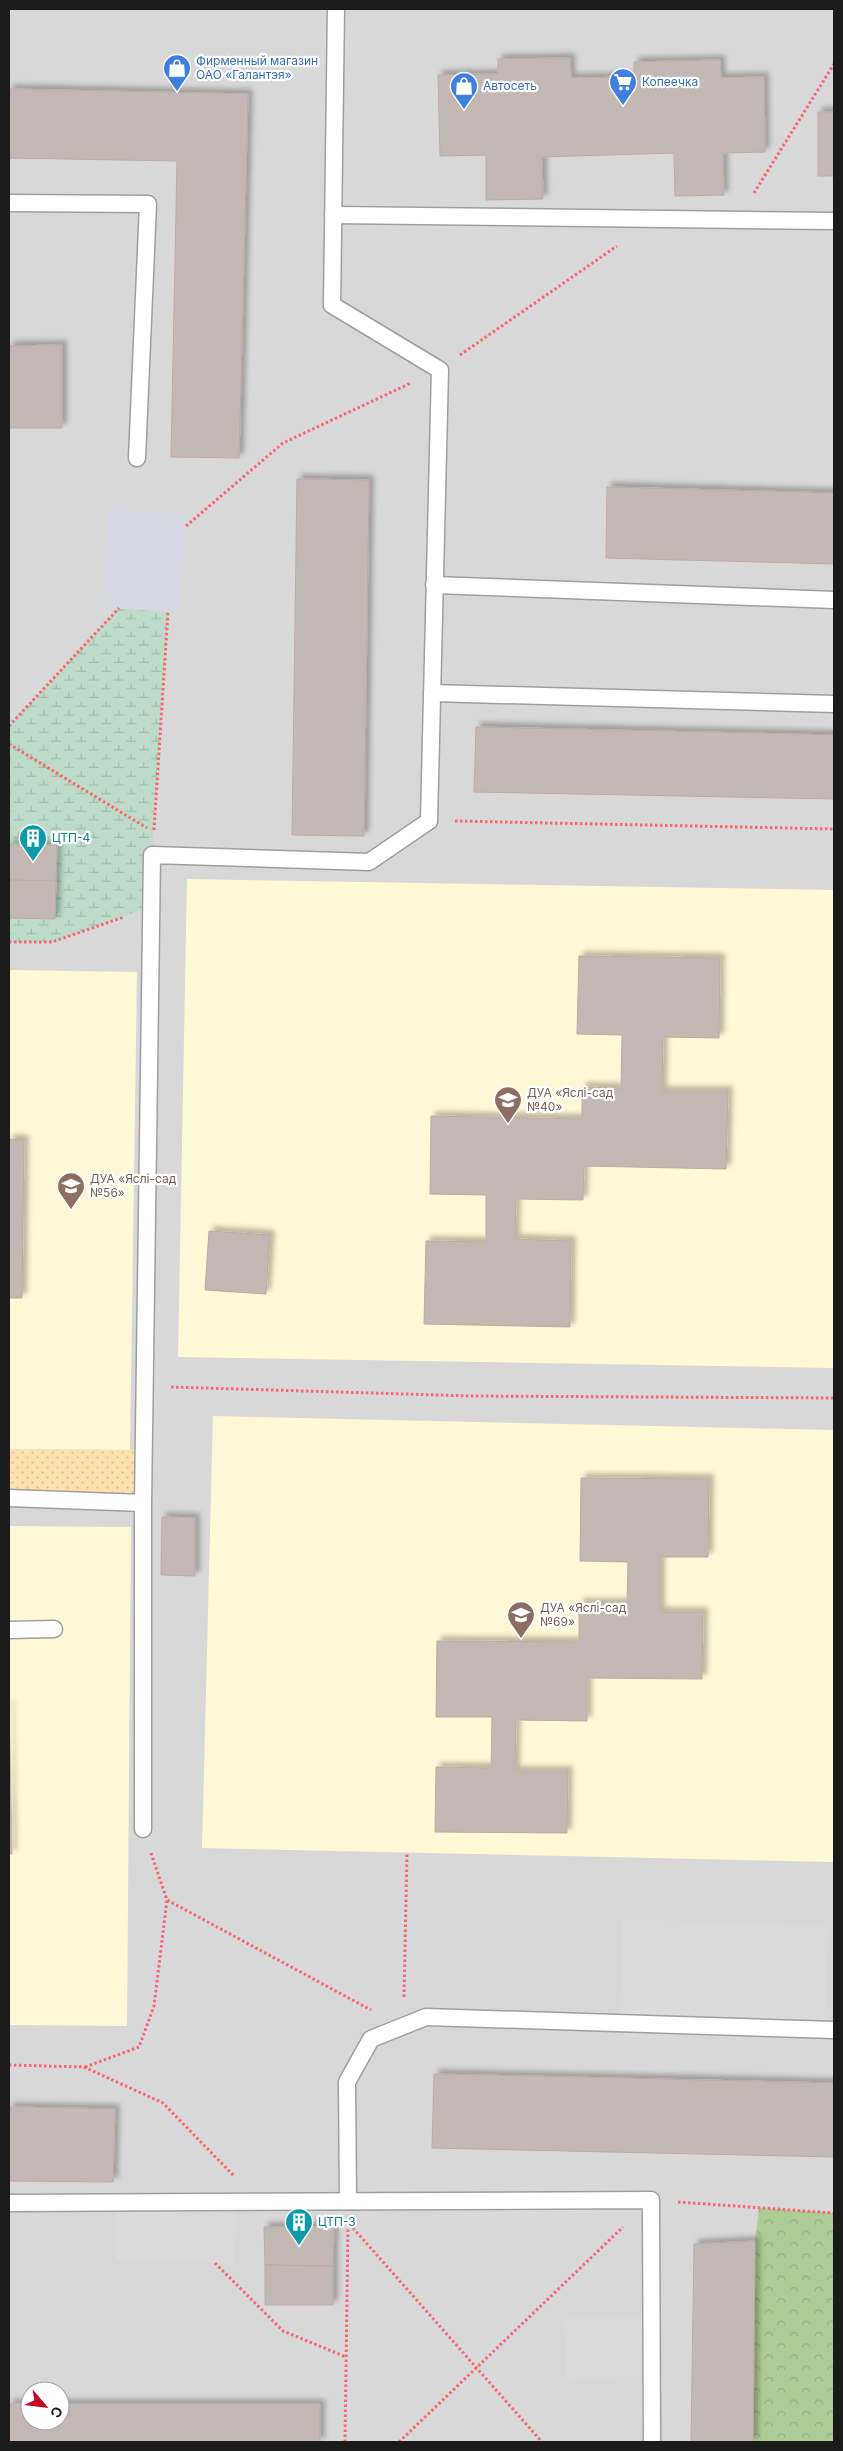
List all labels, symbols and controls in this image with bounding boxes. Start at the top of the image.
shop icon: Фирменный магазин ОАО «Галантэя» [162,53,192,92]
place label: Фирменный магазин ОАО «Галантэя» [196,53,318,82]
supermarket icon: Копеечка [608,67,638,106]
shop icon: Автосеть [449,71,479,110]
place label: Копеечка [642,74,698,89]
place label: Автосеть [483,78,537,93]
building icon: ЦТП-4 [18,823,48,862]
place label: ЦТП-4 [52,830,90,845]
school or university icon: ДУА «Яслі-сад №40» [493,1085,523,1124]
place label: ДУА «Яслі-сад №40» [527,1085,614,1114]
school or university icon: ДУА «Яслі-сад №56» [56,1171,86,1210]
place label: ДУА «Яслі-сад №56» [90,1171,177,1200]
school or university icon: ДУА «Яслі-сад №69» [506,1600,536,1639]
place label: ДУА «Яслі-сад №69» [540,1600,627,1629]
building icon: ЦТП-3 [284,2207,314,2246]
place label: ЦТП-3 [318,2214,356,2229]
north arrow [20,2381,70,2431]
text: С [47,2404,67,2421]

